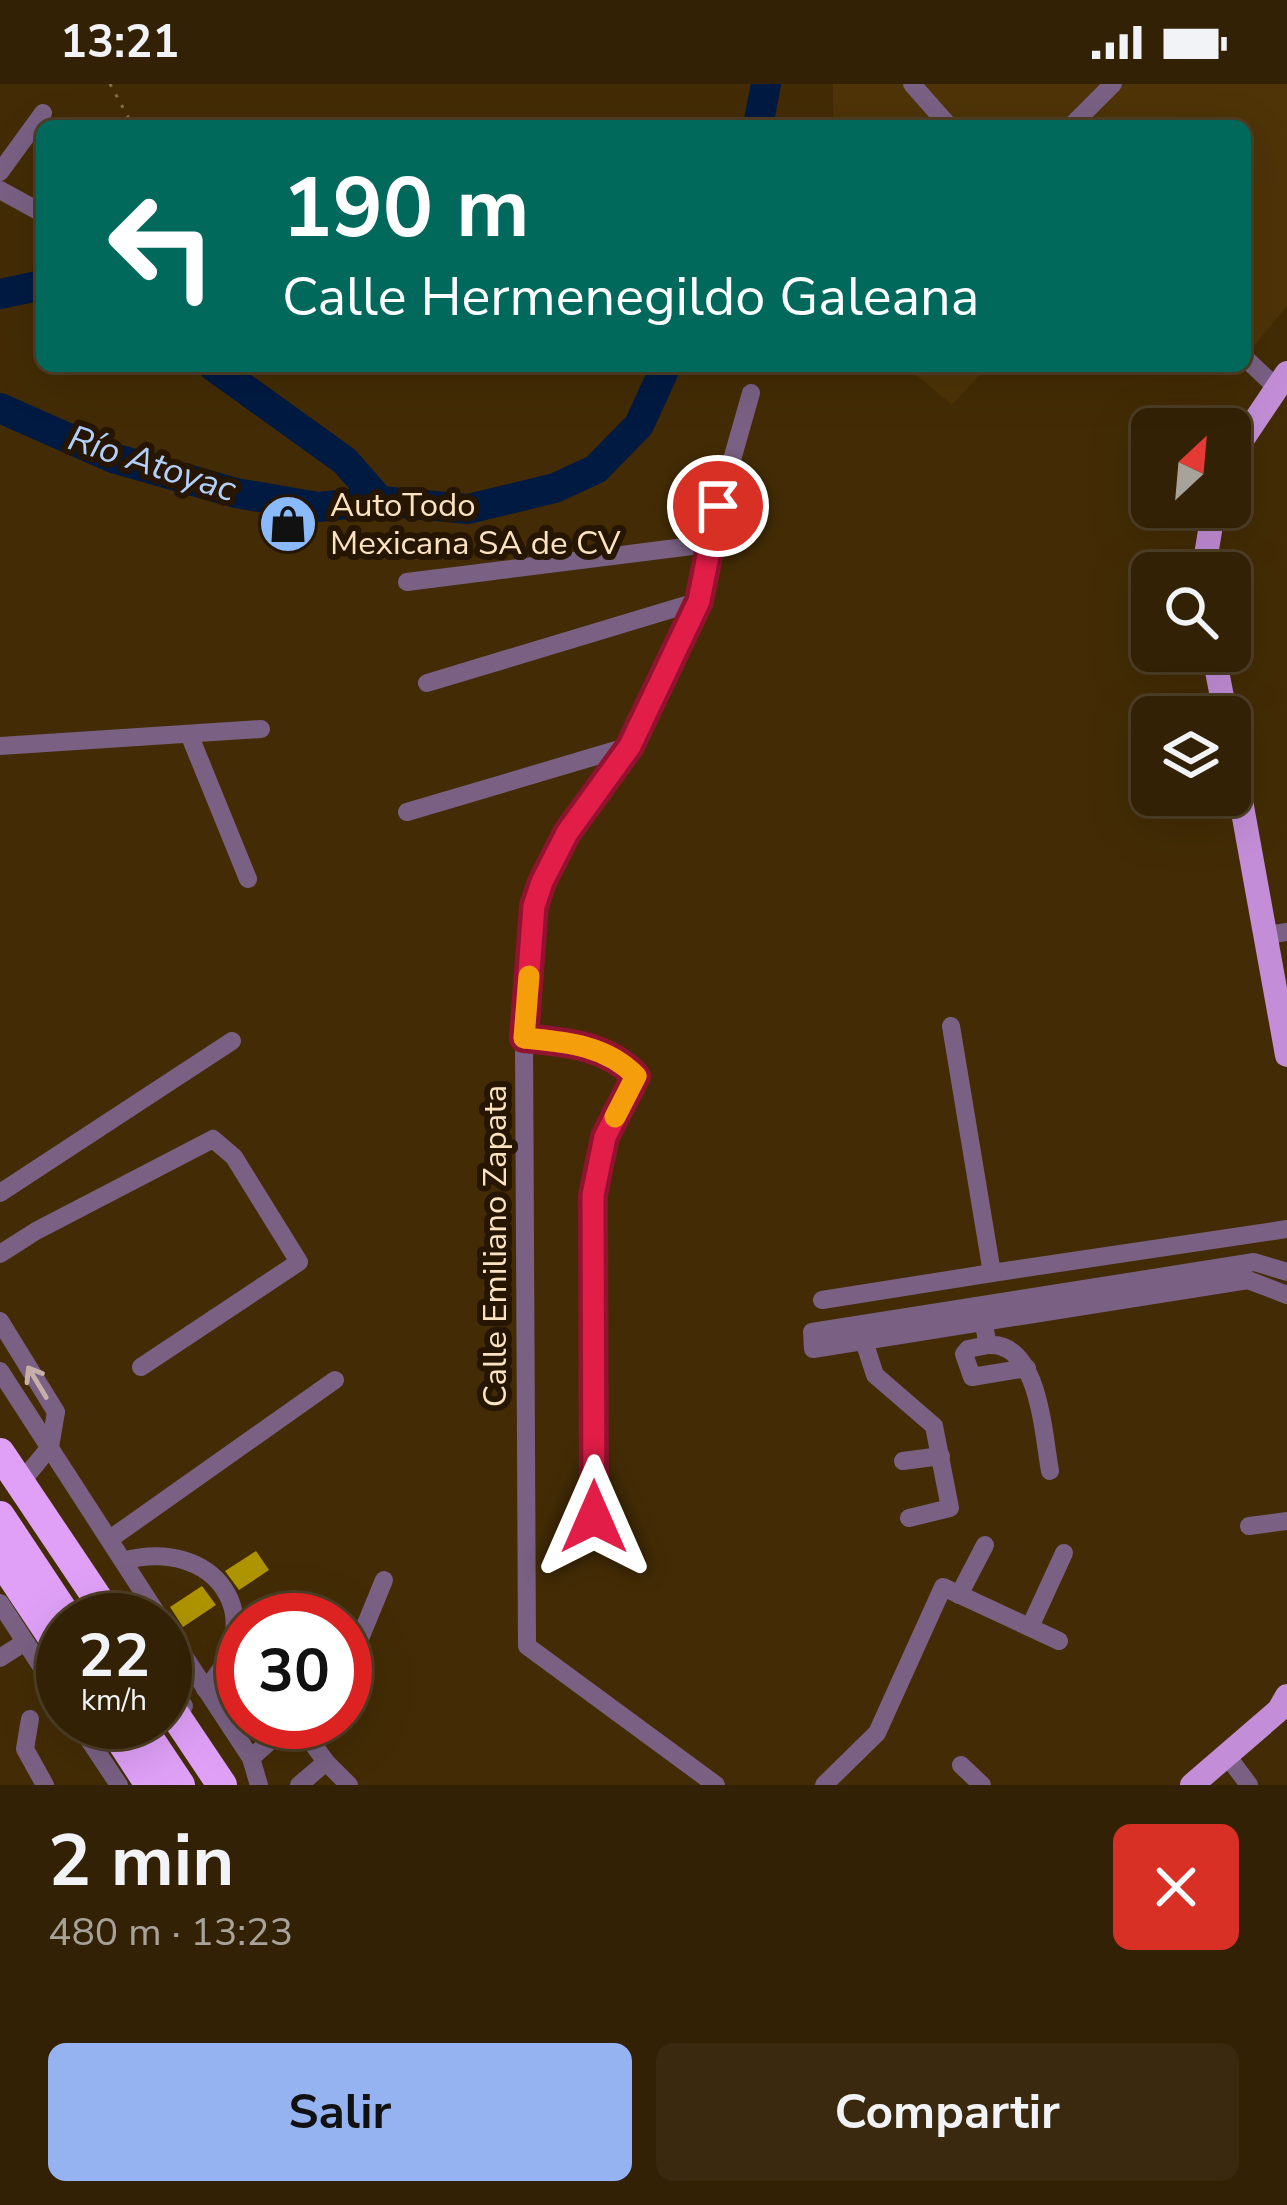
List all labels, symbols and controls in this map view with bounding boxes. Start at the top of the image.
text: 13:21 [60,12,179,73]
text: 190 m [282,151,530,266]
icon: left [84,168,240,324]
text: Calle Hermenegildo Galeana [282,260,979,334]
north arrow [1131,408,1251,528]
map controls [1131,408,1251,816]
water label: Río Atoyac [62,414,242,514]
pin [667,455,769,557]
icon: arrive [685,473,751,539]
place label: AutoTodo Mexicana SA de CV [330,483,621,566]
shop icon: AutoTodo Mexicana SA de CV [257,493,319,555]
button: search [1131,552,1251,672]
button: layers [1131,696,1251,816]
street label: Calle Emiliano Zapata [473,1085,518,1407]
one-way arrow [25,1366,49,1400]
position arrow [531,1454,657,1580]
speed limit sign: 30 [216,1593,372,1749]
text: 22 [78,1615,150,1697]
text: km/h [81,1680,147,1721]
text: 2 min [48,1812,234,1910]
button: close [1113,1824,1239,1950]
text: 480 m · 13:23 [48,1906,293,1959]
button: Salir [48,2043,632,2181]
button: Compartir [656,2043,1239,2181]

